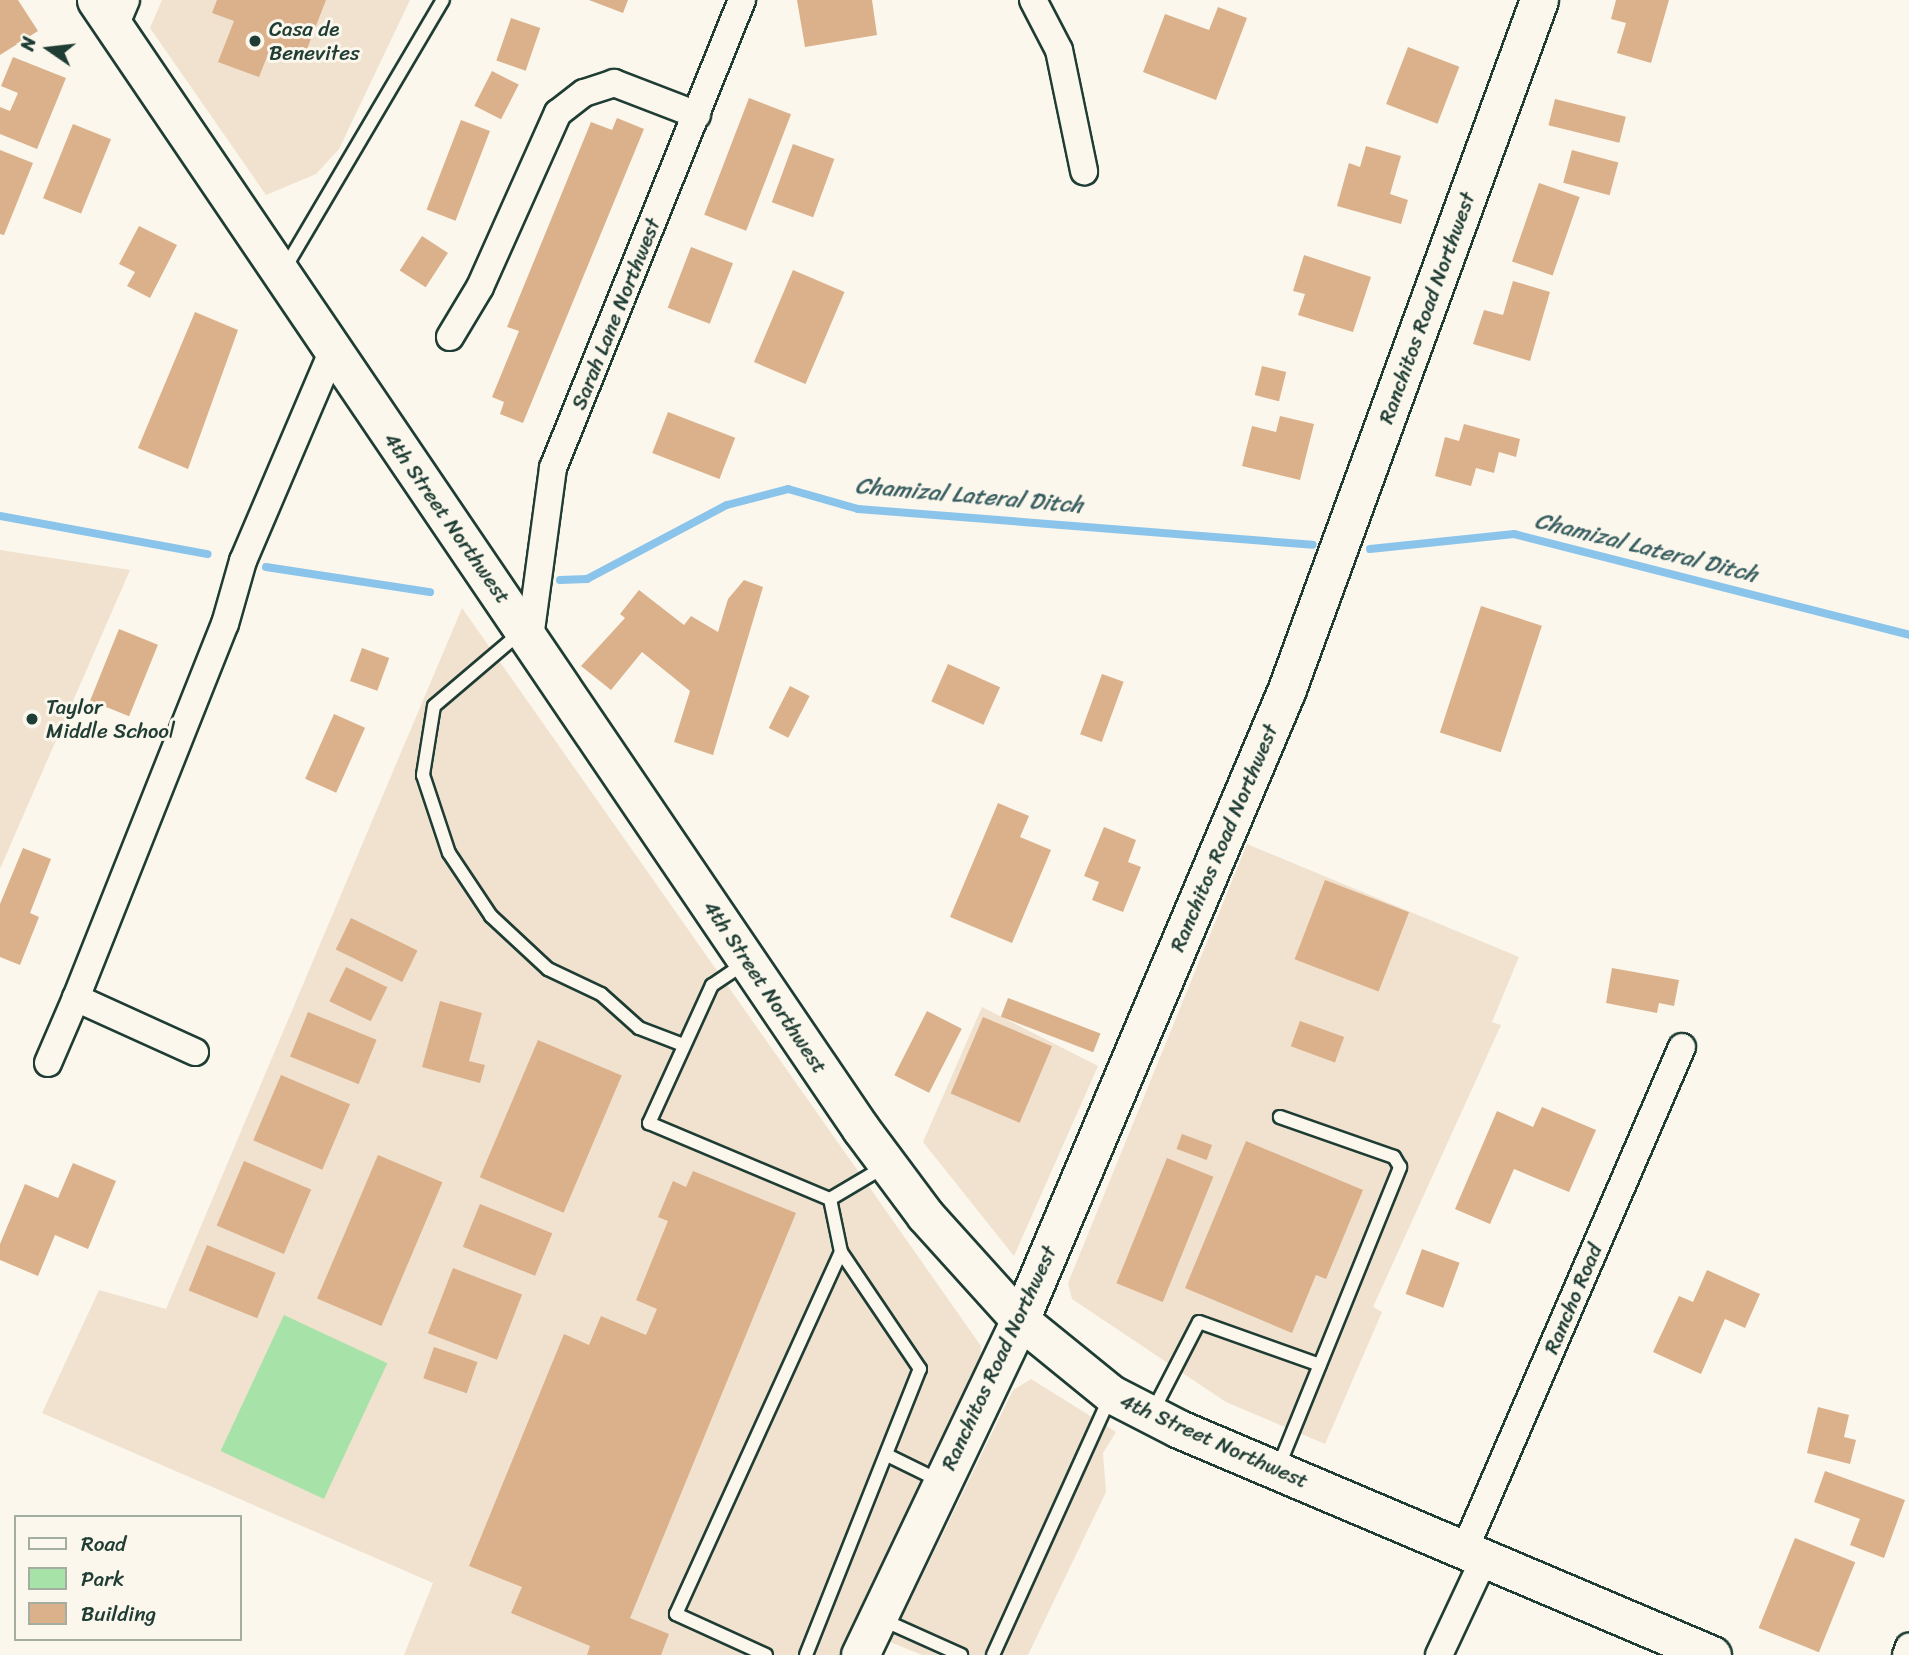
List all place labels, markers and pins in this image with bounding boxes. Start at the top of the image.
place label: Casa de Benevites [269,16,360,66]
marker: Casa de Benevites [247,33,263,49]
place label: Taylor Middle School [46,694,175,744]
marker: Taylor Middle School [24,711,40,727]

